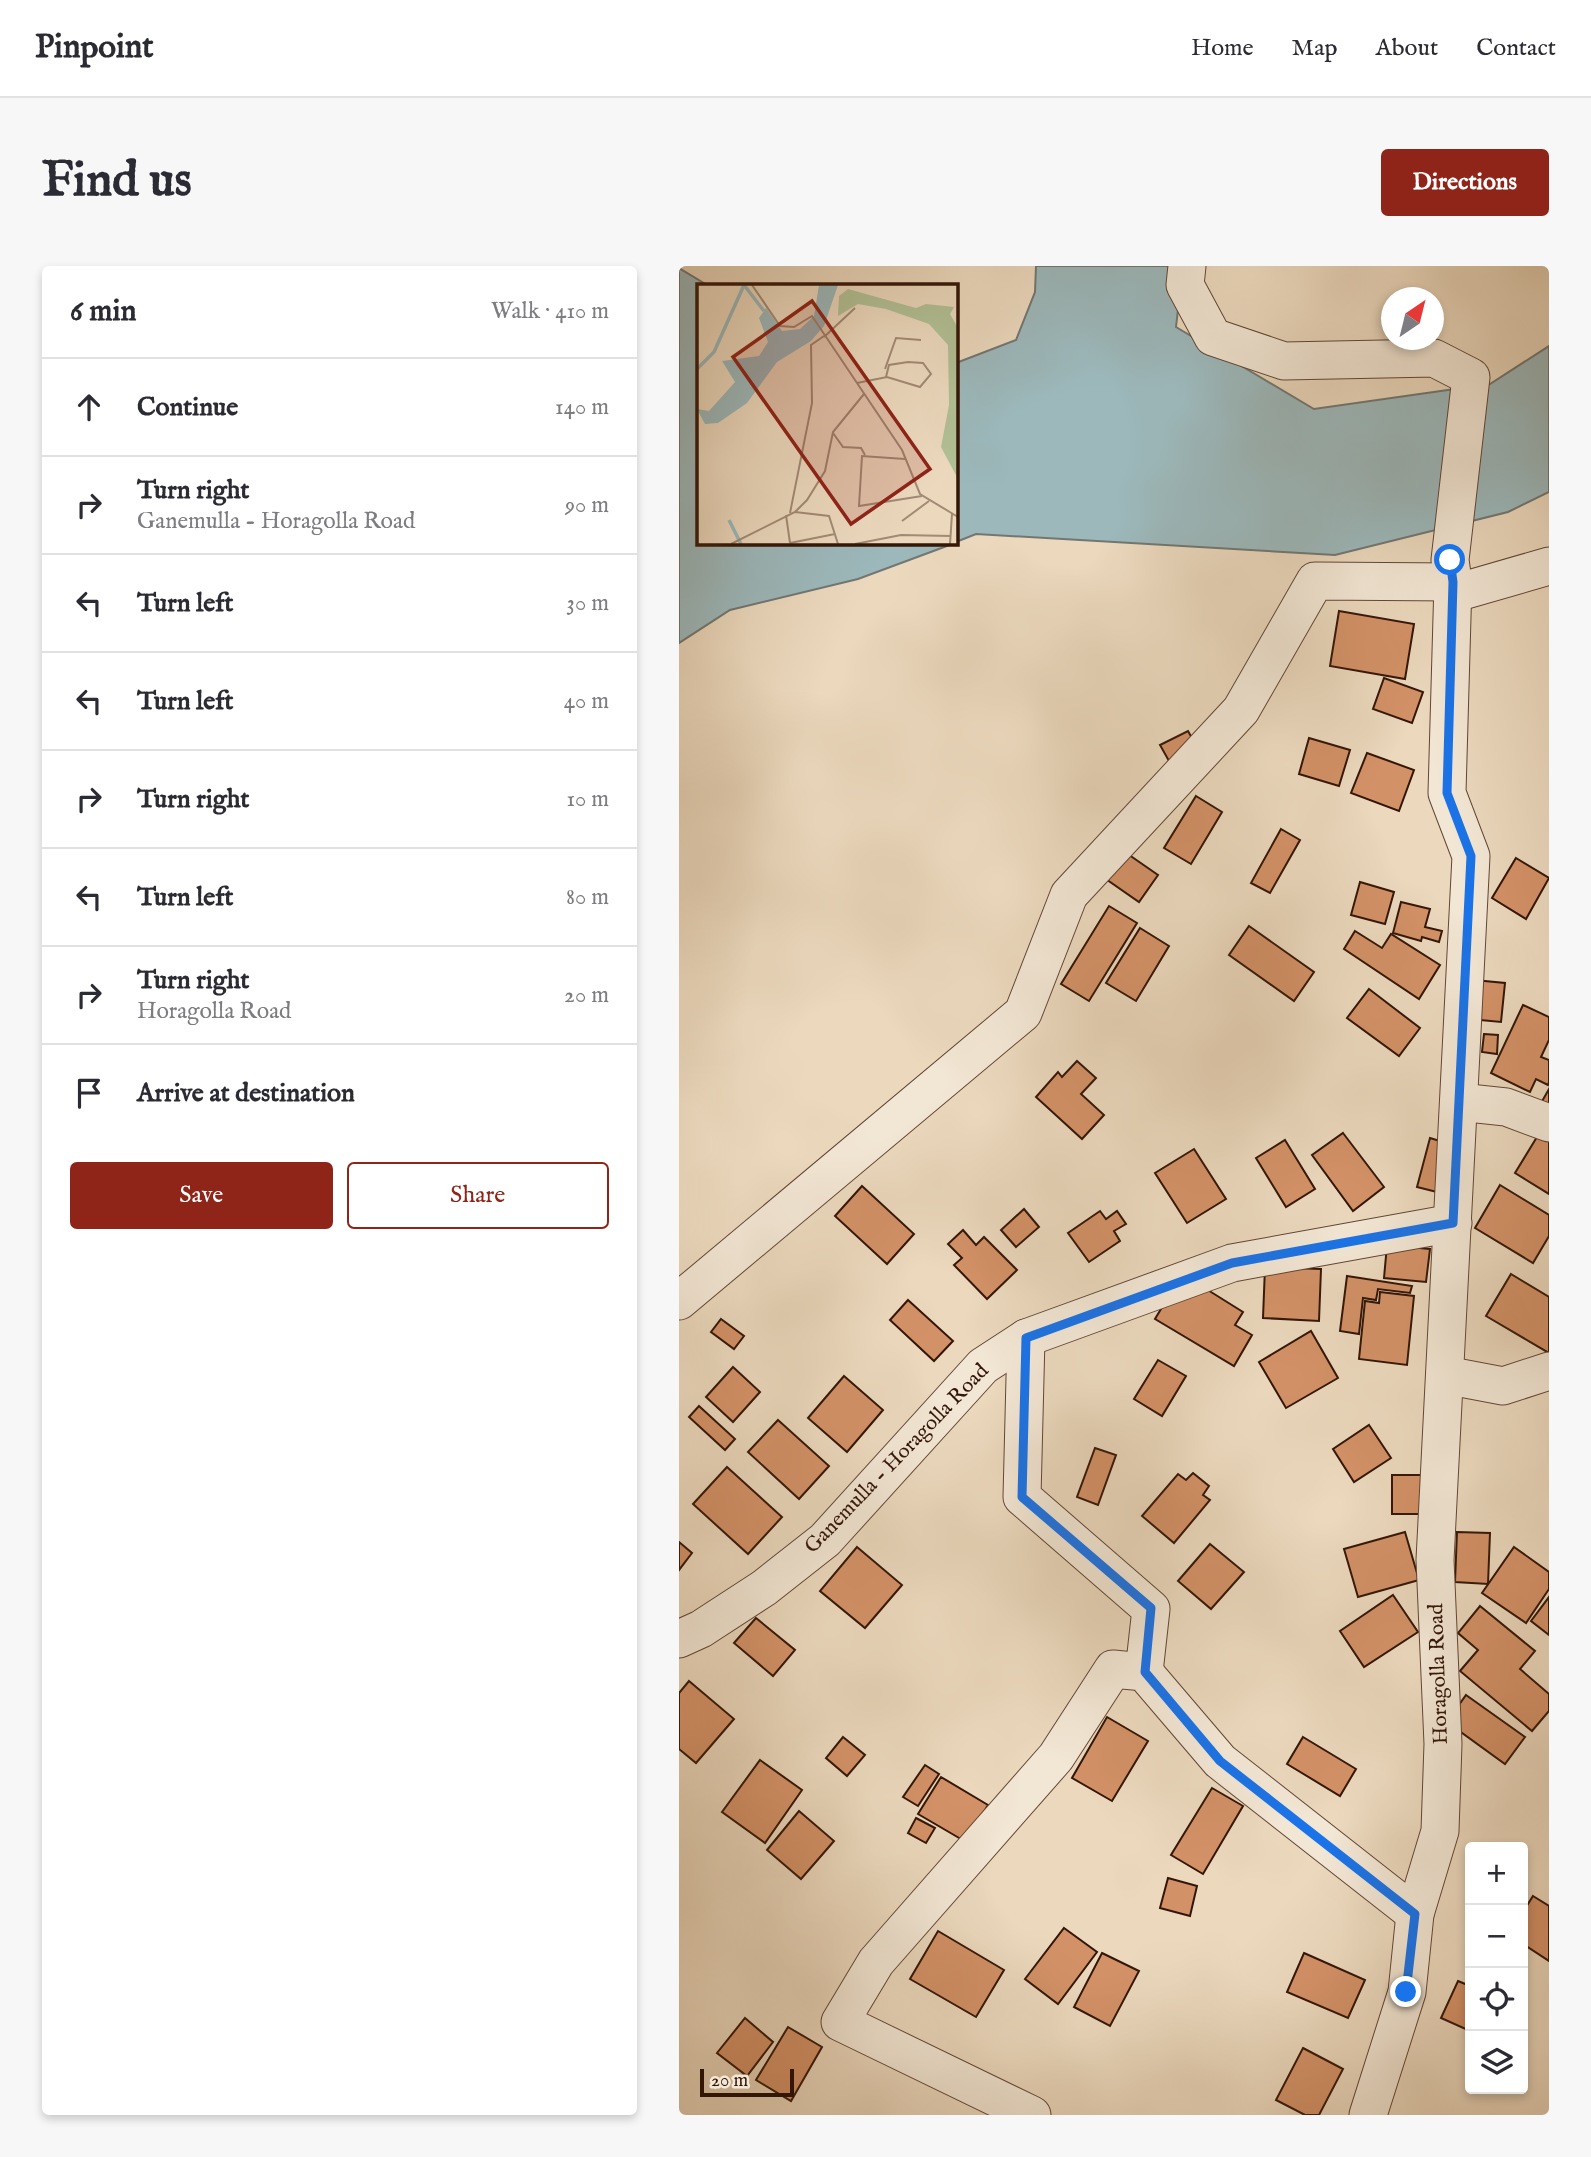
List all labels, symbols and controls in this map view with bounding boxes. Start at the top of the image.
text: Pinpoint [35,27,154,69]
text: Home [1191,33,1254,64]
text: Map [1292,33,1338,64]
text: About [1376,33,1438,64]
text: Contact [1476,33,1556,64]
button: Directions [1381,149,1549,216]
text: Find us [42,151,192,213]
inset map [697,284,957,544]
north arrow [1381,287,1444,350]
text: 6 min [70,293,136,331]
text: Walk · 410 m [491,297,609,326]
icon: ahead [70,388,108,426]
text: Continue [137,391,238,424]
text: 140 m [555,393,609,422]
text: Turn right [137,474,250,507]
icon: right [70,486,108,524]
text: 90 m [565,491,609,520]
text: Ganemulla - Horagolla Road [137,507,415,536]
route start [1434,544,1465,575]
icon: left [70,584,108,622]
text: Turn left [137,587,234,620]
text: 30 m [566,589,609,618]
icon: left [70,682,108,720]
text: Turn left [137,685,234,718]
text: 40 m [564,687,609,716]
icon: right [70,780,108,818]
text: Turn right [137,783,250,816]
text: 10 m [566,785,609,814]
icon: left [70,878,108,916]
text: Turn left [137,881,234,914]
text: 80 m [566,883,609,912]
text: Turn right [137,964,250,997]
icon: right [70,976,108,1014]
text: 20 m [564,981,609,1010]
text: Horagolla Road [137,997,291,1026]
icon: arrive [70,1074,108,1112]
text: Arrive at destination [137,1077,355,1110]
button: Save [70,1162,333,1229]
button: Share [347,1162,609,1229]
street label: Ganemulla - Horagolla Road [799,1358,995,1560]
street label: Horagolla Road [1423,1602,1455,1745]
map controls [1465,1842,1528,2094]
button: + [1465,1842,1528,1905]
button: − [1465,1905,1528,1968]
button: locate [1465,1968,1528,2031]
route end [1390,1976,1421,2007]
button: layers [1465,2031,1528,2094]
scale bar [700,2066,795,2098]
text: 20 m [711,2069,748,2093]

